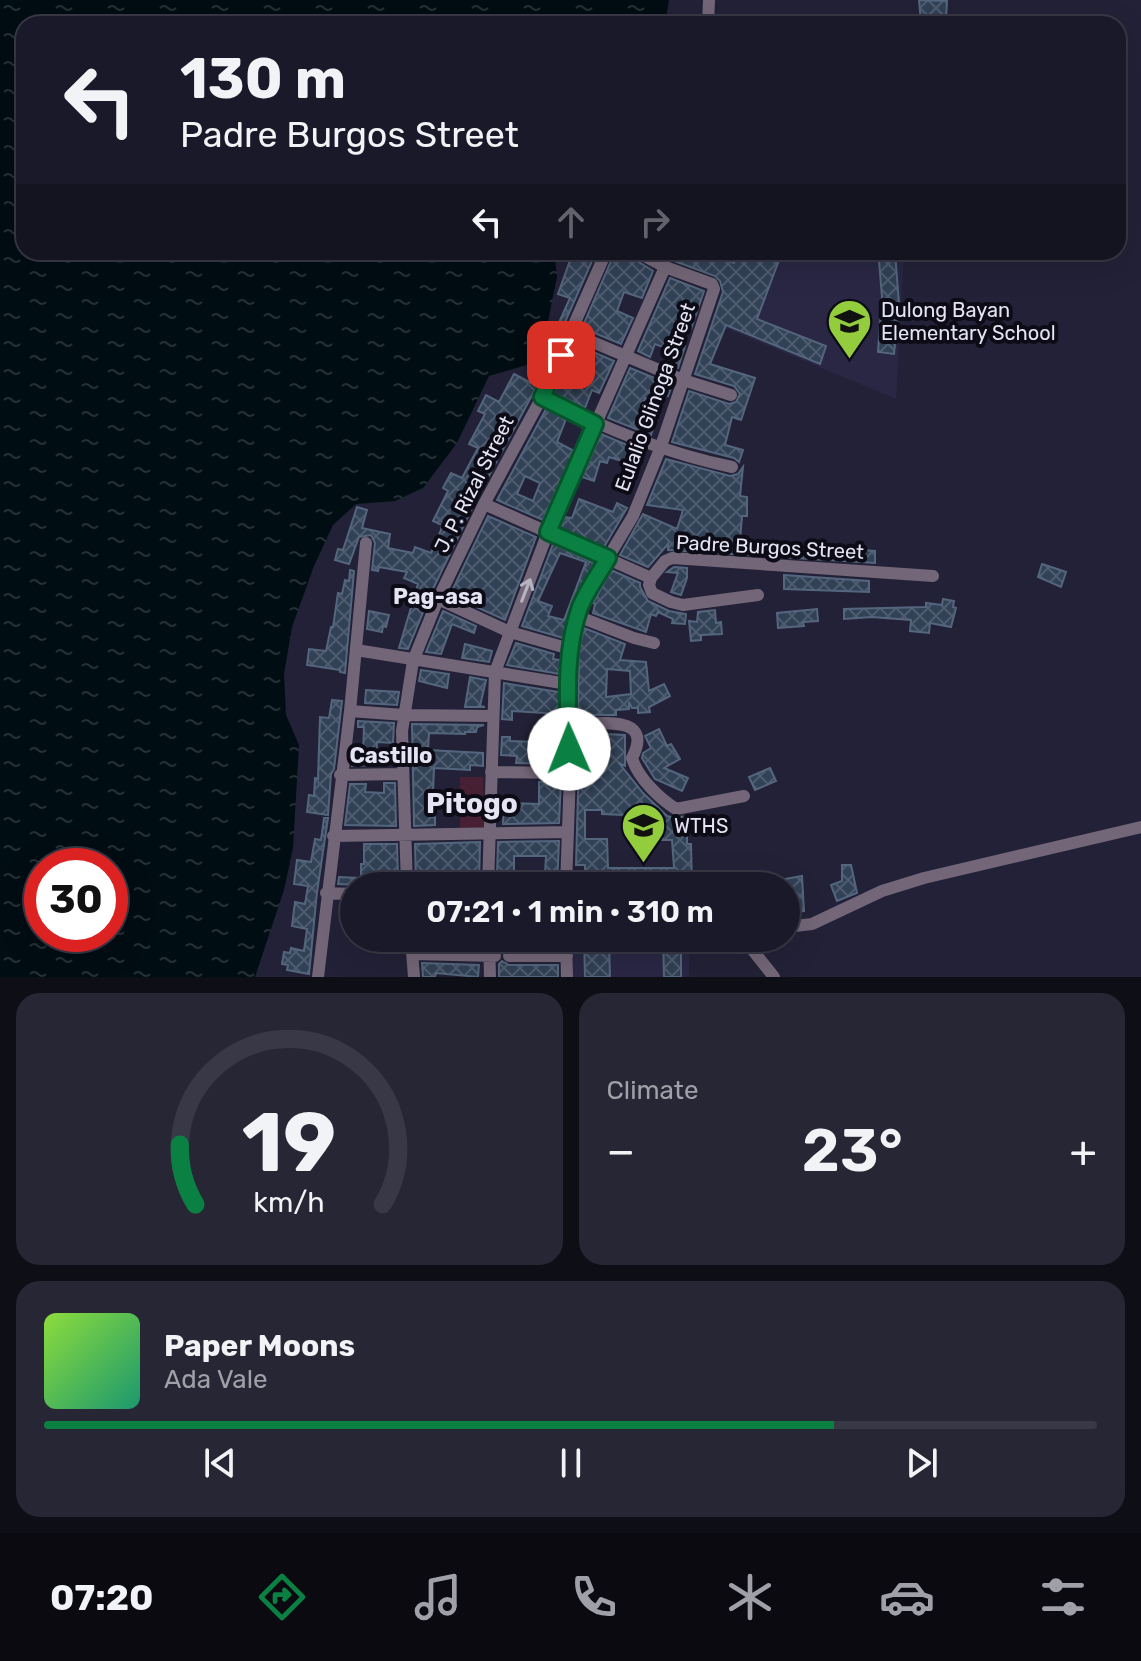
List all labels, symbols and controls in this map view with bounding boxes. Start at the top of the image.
text: 130 m [180,46,346,112]
icon: left [48,48,152,152]
text: Padre Burgos Street [180,113,519,156]
icon: left [465,200,509,244]
icon: ahead [549,200,593,244]
icon: right [633,200,677,244]
school or university icon: Dulong Bayan Elementary School [826,297,874,360]
place label: Dulong Bayan Elementary School [881,298,1056,345]
street label: Eulalio Glinoga Street [610,299,700,494]
pin [527,321,595,389]
icon: arrive [539,333,583,377]
street label: J. P. Rizal Street [429,411,519,556]
street label: Padre Burgos Street [675,530,865,564]
one-way arrow [520,578,534,603]
district label: Pag-asa [393,583,483,610]
position arrow [527,707,611,791]
district label: Castillo [349,742,433,769]
district label: Pitogo [426,787,518,820]
school or university icon: WTHS [619,802,667,865]
place label: WTHS [674,814,728,838]
speed limit sign: 30 [24,848,128,952]
text: 07:21 · 1 min · 310 m [426,894,714,930]
text: Climate [607,1075,699,1106]
text: 19 [242,1093,337,1192]
text: 23° [802,1115,903,1186]
text: − [607,1125,635,1177]
text: + [1070,1125,1097,1177]
text: km/h [254,1185,325,1219]
text: Paper Moons [164,1328,355,1364]
text: Ada Vale [164,1364,268,1395]
icon: previous [198,1441,242,1485]
icon: pause [549,1441,593,1485]
icon: next [900,1441,944,1485]
icon: directions [254,1569,310,1625]
icon: music [410,1569,466,1625]
icon: phone [566,1569,622,1625]
icon: climate [722,1569,778,1625]
icon: car [879,1569,935,1625]
icon: filters [1035,1569,1091,1625]
text: 07:20 [50,1576,154,1619]

